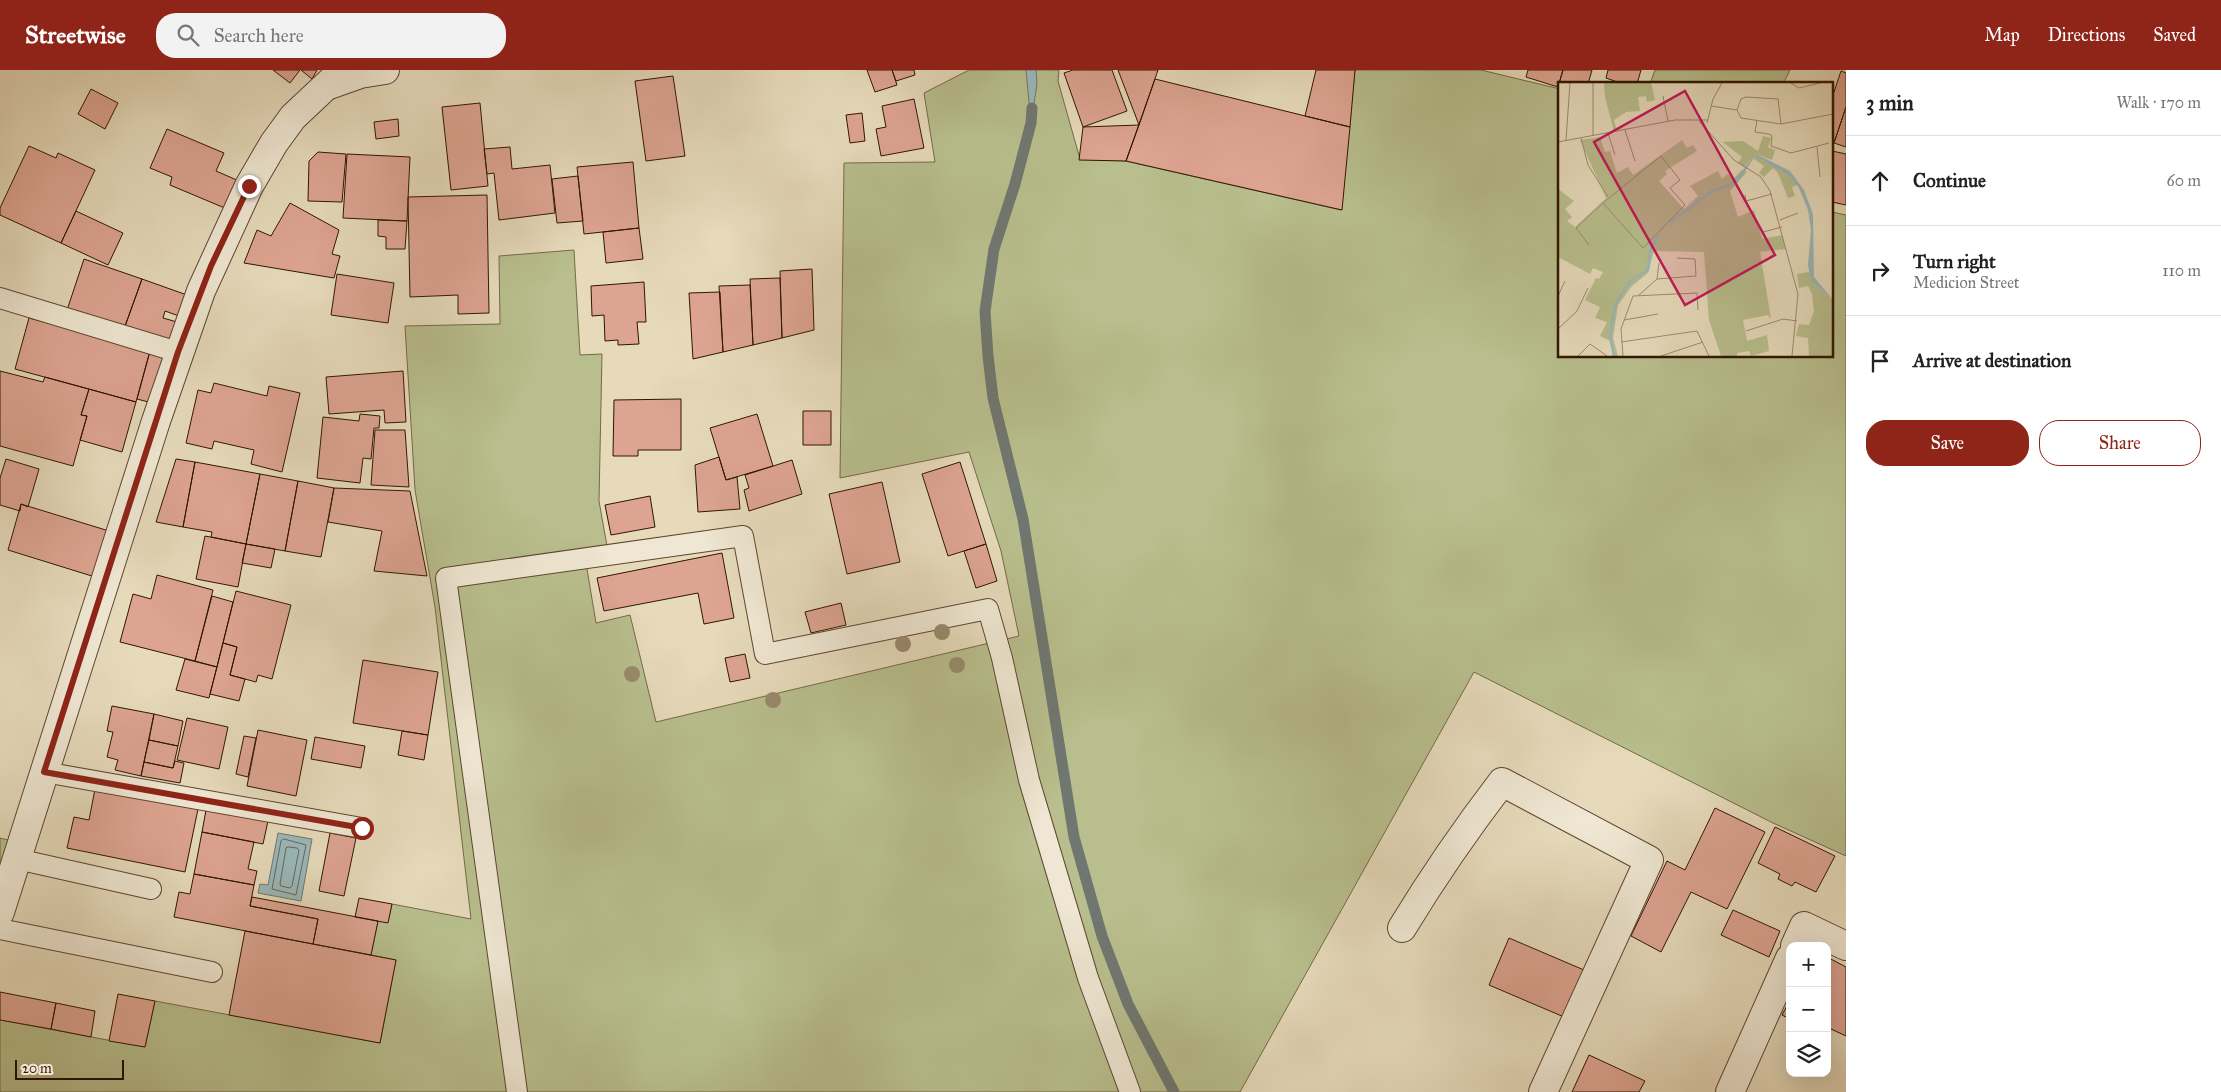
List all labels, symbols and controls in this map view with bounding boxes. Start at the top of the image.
search box [156,13,506,58]
text: Streetwise [25,20,126,50]
icon: search [174,21,202,49]
text: Search here [214,24,304,47]
text: Map [1984,24,2020,46]
text: Directions [2048,24,2125,46]
text: Saved [2153,24,2196,46]
inset map [1558,82,1834,358]
text: 3 min [1866,90,1914,116]
text: Walk · 170 m [2117,93,2201,112]
icon: ahead [1866,167,1894,195]
text: Continue [1913,169,1986,192]
text: 60 m [2167,171,2201,190]
route end [238,175,261,198]
text: Turn right [1913,250,1996,273]
icon: right [1866,257,1894,285]
text: 110 m [2162,261,2201,280]
text: Medicion Street [1913,273,2019,292]
icon: arrive [1866,347,1894,375]
text: Arrive at destination [1913,349,2071,372]
button: Save [1866,420,2029,466]
button: Share [2039,420,2201,466]
route start [351,817,374,840]
map controls [1786,942,1831,1077]
button: + [1786,942,1831,987]
button: − [1786,987,1831,1032]
button: layers [1786,1032,1831,1077]
scale bar [15,1057,124,1080]
text: 20 m [22,1060,52,1077]

